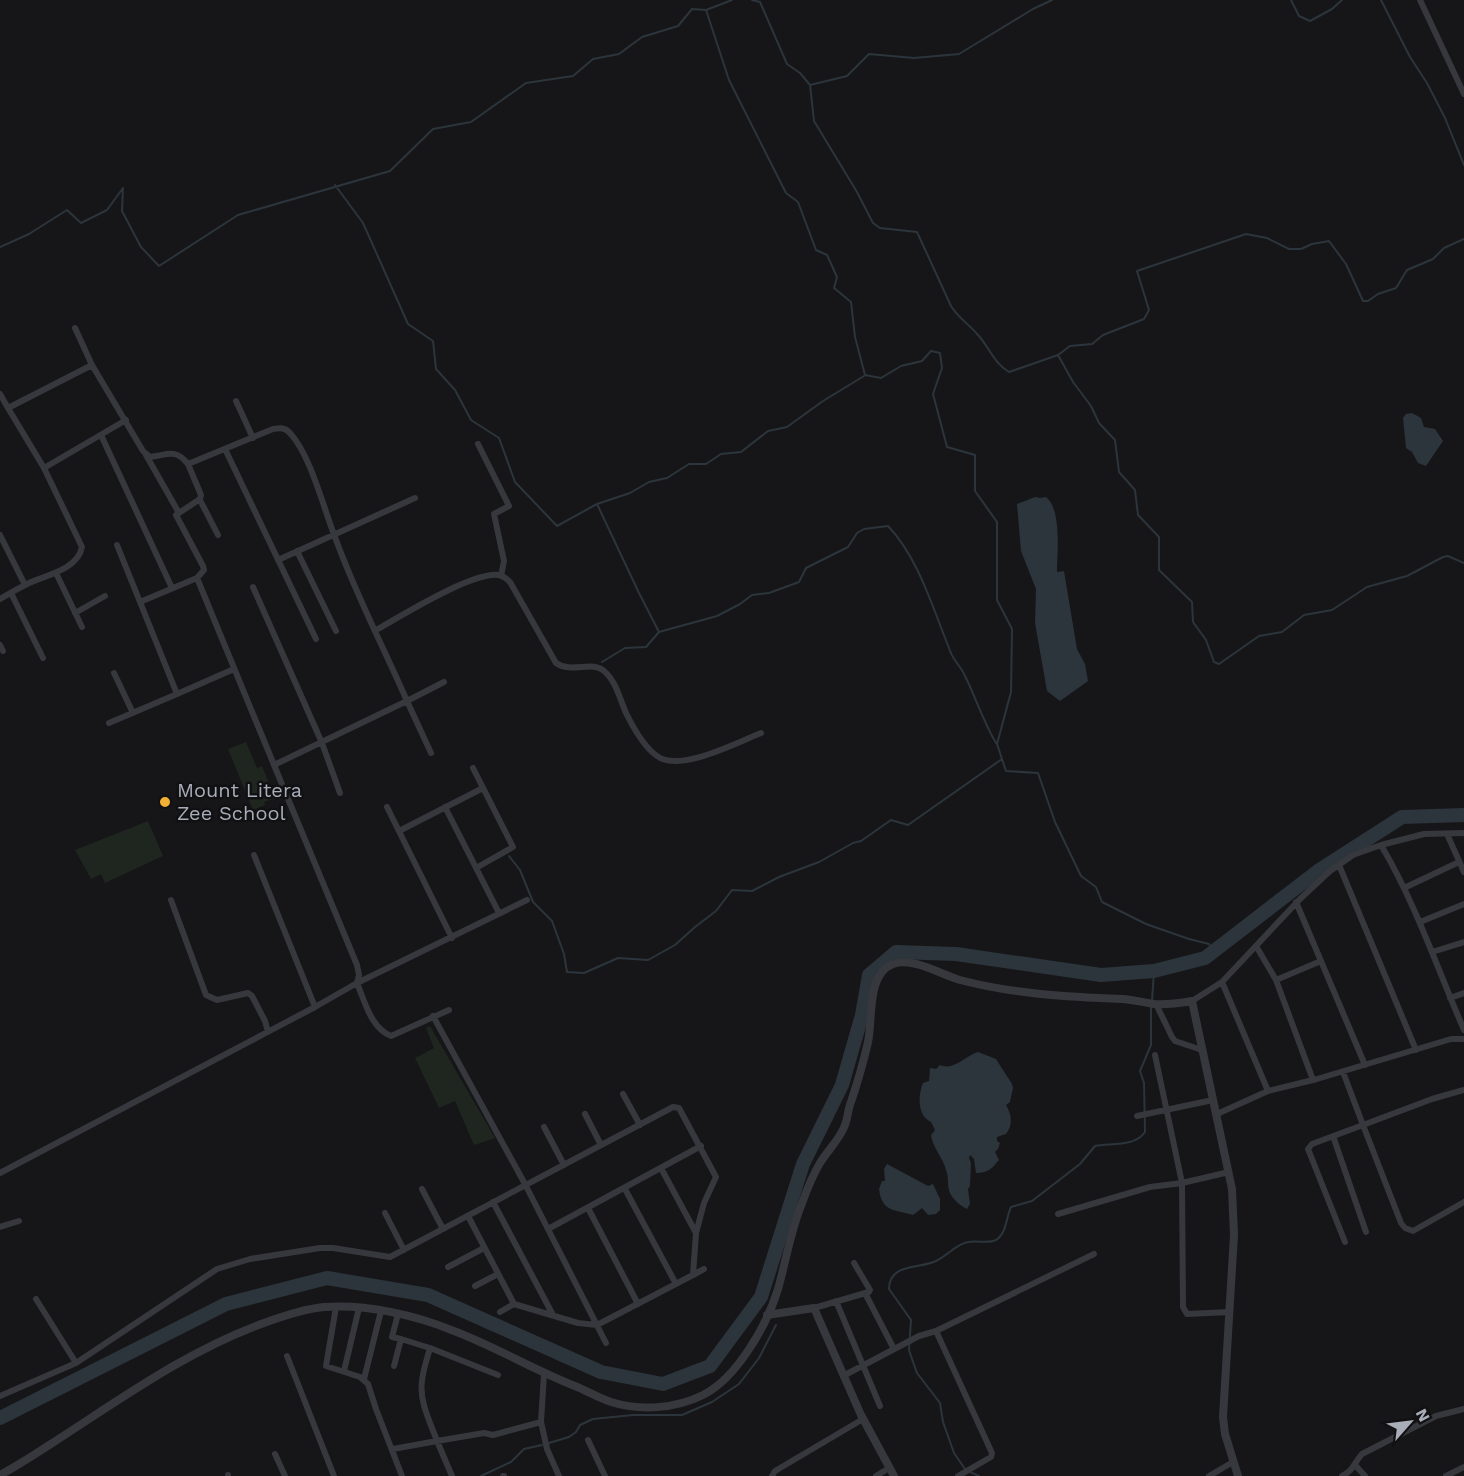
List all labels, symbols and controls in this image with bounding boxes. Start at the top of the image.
place label: Mount Litera Zee School [177,778,302,825]
marker: Mount Litera Zee School [158,795,172,809]
north arrow [1380,1392,1440,1452]
text: N [1412,1405,1434,1425]

